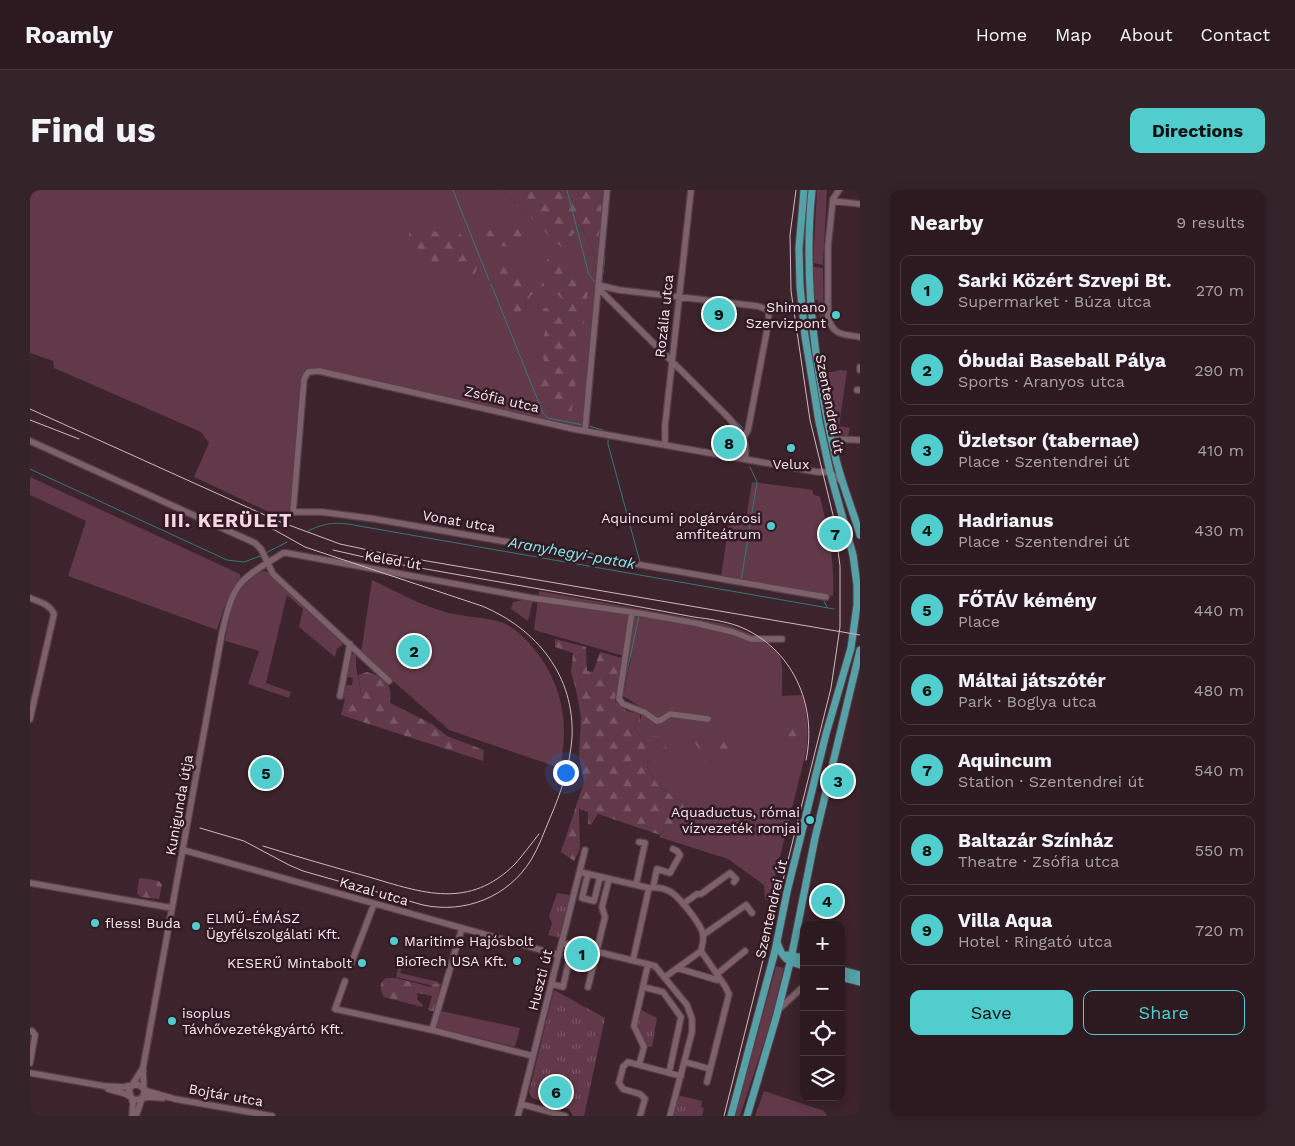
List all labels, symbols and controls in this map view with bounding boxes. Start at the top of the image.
text: Roamly [25,21,113,49]
text: Home [976,24,1027,45]
text: Map [1055,24,1092,45]
text: About [1120,24,1172,45]
text: Contact [1200,24,1270,45]
button: Directions [1130,108,1265,153]
text: Find us [30,109,156,151]
text: Nearby [910,210,983,235]
text: 9 results [1176,213,1245,232]
text: Sarki Közért Szvepi Bt. [958,269,1172,292]
street label: Rozália utca [652,274,676,358]
text: 1 [924,281,930,300]
text: 270 m [1196,281,1244,300]
text: Supermarket · Búza utca [958,292,1151,311]
pin: 9 [703,295,735,333]
place label: Shimano Szervizpont [746,299,826,331]
marker: Shimano Szervizpont [830,309,842,321]
text: Óbudai Baseball Pálya [958,349,1166,372]
street label: Szentendrei út [813,353,848,455]
text: 2 [922,361,932,380]
text: 290 m [1194,361,1244,380]
text: Sports · Aranyos utca [958,372,1125,391]
street label: Zsófia utca [463,383,541,415]
pin: 8 [713,424,745,462]
text: Üzletsor (tabernae) [958,429,1140,452]
text: 3 [922,441,932,460]
text: 410 m [1198,441,1244,460]
marker: Velux [785,442,797,454]
text: Place · Szentendrei út [958,452,1130,471]
place label: Velux [773,456,809,472]
street label: Vonat utca [421,507,497,535]
district label: III. KERÜLET [164,509,292,532]
text: Hadrianus [958,509,1053,532]
place label: Aquincumi polgárvárosi amfiteátrum [601,510,761,542]
pin: 7 [819,515,851,553]
marker: Aquincumi polgárvárosi amfiteátrum [765,520,777,532]
text: 4 [922,521,932,540]
text: 430 m [1194,521,1244,540]
text: Place · Szentendrei út [958,532,1130,551]
water label: Aranyhegyi-patak [506,533,638,573]
street label: Keled út [363,547,423,573]
text: FŐTÁV kémény [958,589,1097,612]
text: 5 [922,601,932,620]
text: 440 m [1194,601,1244,620]
text: Place [958,612,1000,631]
pin: 2 [398,632,430,670]
text: Máltai játszótér [958,669,1106,692]
text: 6 [922,681,932,700]
text: 480 m [1194,681,1244,700]
text: Park · Boglya utca [958,692,1096,711]
text: Aquincum [958,749,1052,772]
street label: Kunigunda útja [162,753,196,857]
pin: 5 [250,754,282,792]
your location [553,760,579,786]
text: 7 [922,761,932,780]
text: 540 m [1194,761,1244,780]
pin: 3 [822,762,854,800]
text: Station · Szentendrei út [958,772,1144,791]
place label: Aquaductus, római vízvezeték romjai [671,804,800,836]
marker: Aquaductus, római vízvezeték romjai [804,814,816,826]
text: Baltazár Színház [958,829,1113,852]
text: 8 [922,841,932,860]
text: 550 m [1195,841,1244,860]
text: Theatre · Zsófia utca [958,852,1119,871]
street label: Szentendrei út [752,858,790,960]
street label: Kazal utca [338,874,410,909]
pin: 4 [811,882,843,920]
text: Villa Aqua [958,909,1052,932]
place label: ELMŰ-ÉMÁSZ Ügyfélszolgálati Kft. [206,910,341,942]
place label: fless! Buda [105,915,181,931]
marker: fless! Buda [89,917,101,929]
marker: ELMŰ-ÉMÁSZ Ügyfélszolgálati Kft. [190,920,202,932]
map controls [800,921,845,1101]
button: + [800,921,845,966]
text: 9 [922,921,932,940]
text: 720 m [1195,921,1244,940]
text: Hotel · Ringató utca [958,932,1112,951]
place label: Maritime Hajósbolt [404,933,534,949]
marker: Maritime Hajósbolt [388,935,400,947]
pin: 1 [566,935,598,973]
street label: Huszti út [525,948,555,1012]
place label: BioTech USA Kft. [395,953,507,969]
place label: KESERŰ Mintabolt [227,955,352,971]
marker: BioTech USA Kft. [511,955,523,967]
marker: KESERŰ Mintabolt [356,957,368,969]
button: − [800,966,845,1011]
button: Save [910,990,1073,1035]
button: Share [1083,990,1245,1035]
place label: isoplus Távhővezetékgyártó Kft. [182,1005,344,1037]
button: locate [800,1011,845,1056]
marker: isoplus Távhővezetékgyártó Kft. [166,1015,178,1027]
button: layers [800,1056,845,1101]
pin: 6 [540,1073,572,1111]
street label: Bojtár utca [187,1081,265,1109]

